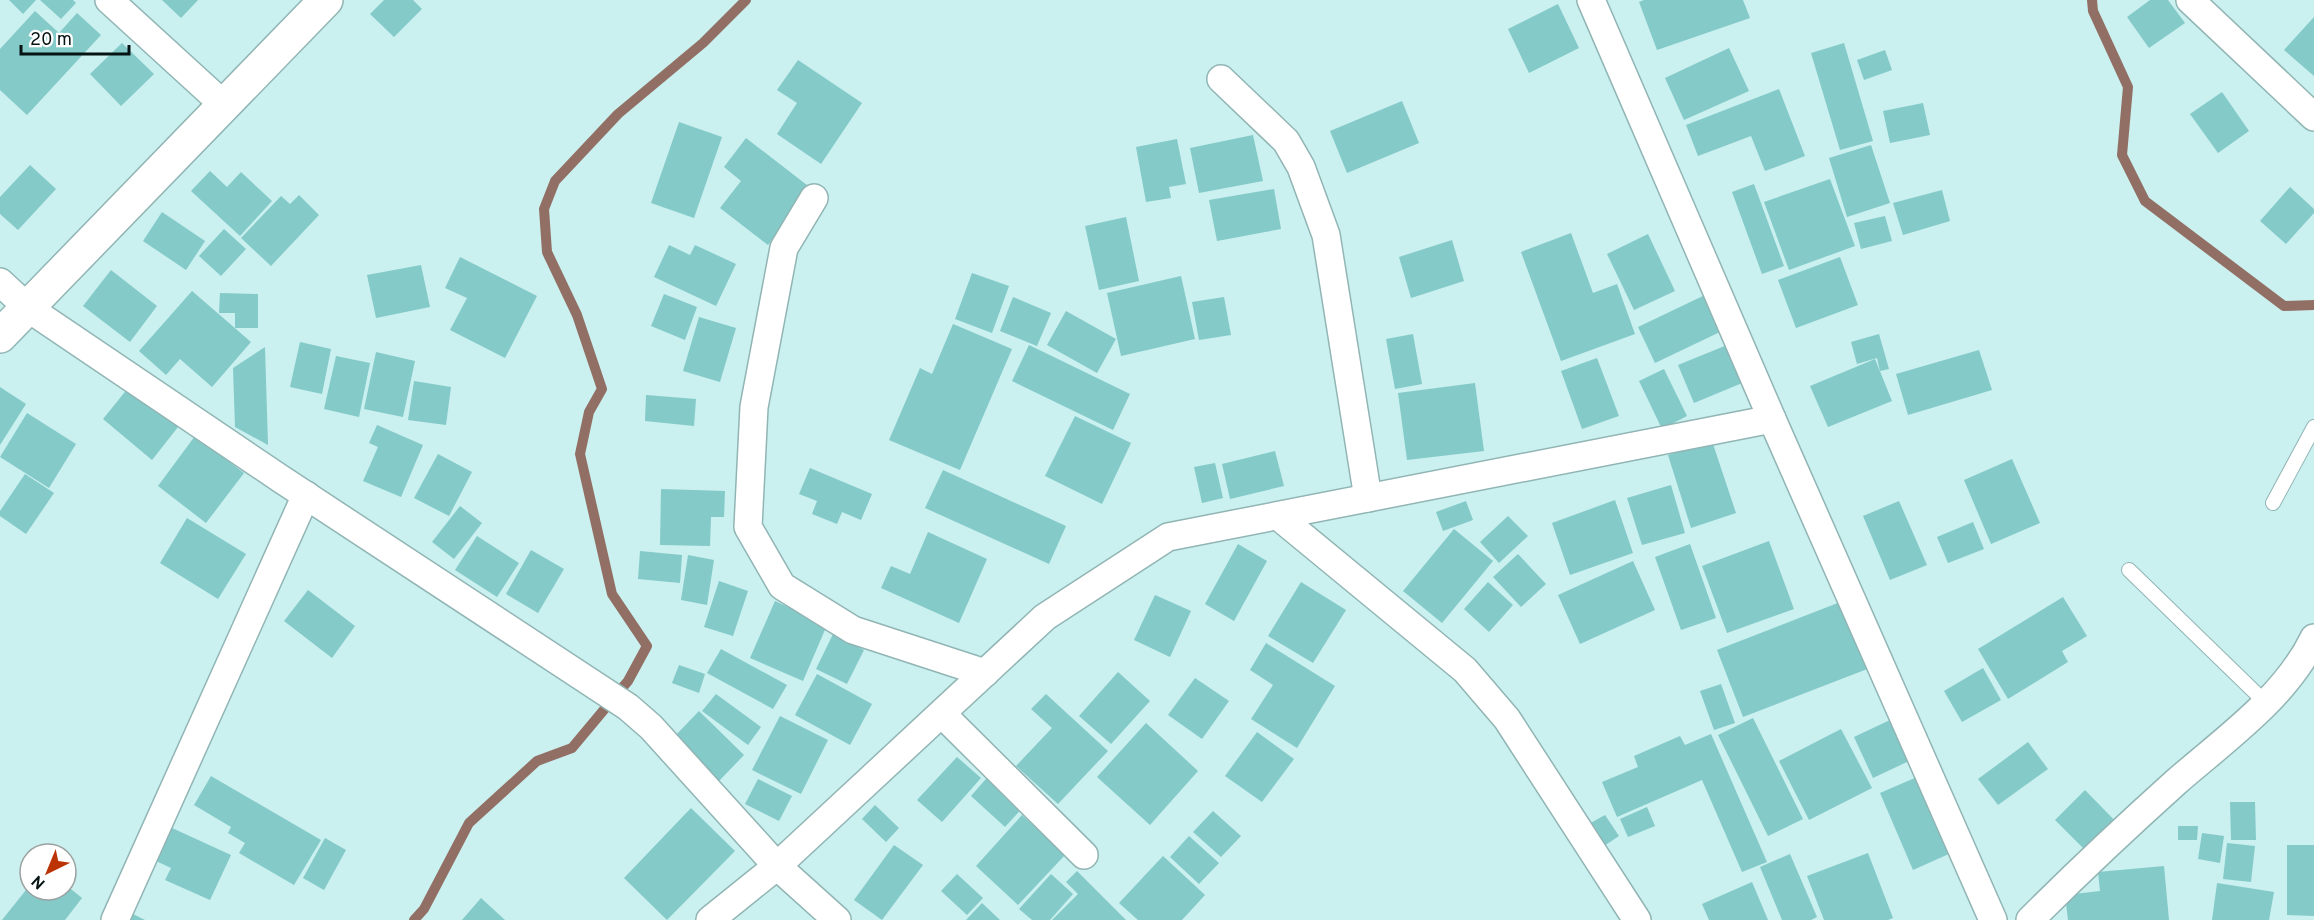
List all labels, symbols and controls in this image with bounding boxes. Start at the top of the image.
scale bar [21,18,129,56]
text: 20 m [30,29,72,52]
north arrow [18,842,78,902]
text: N [28,870,50,893]

